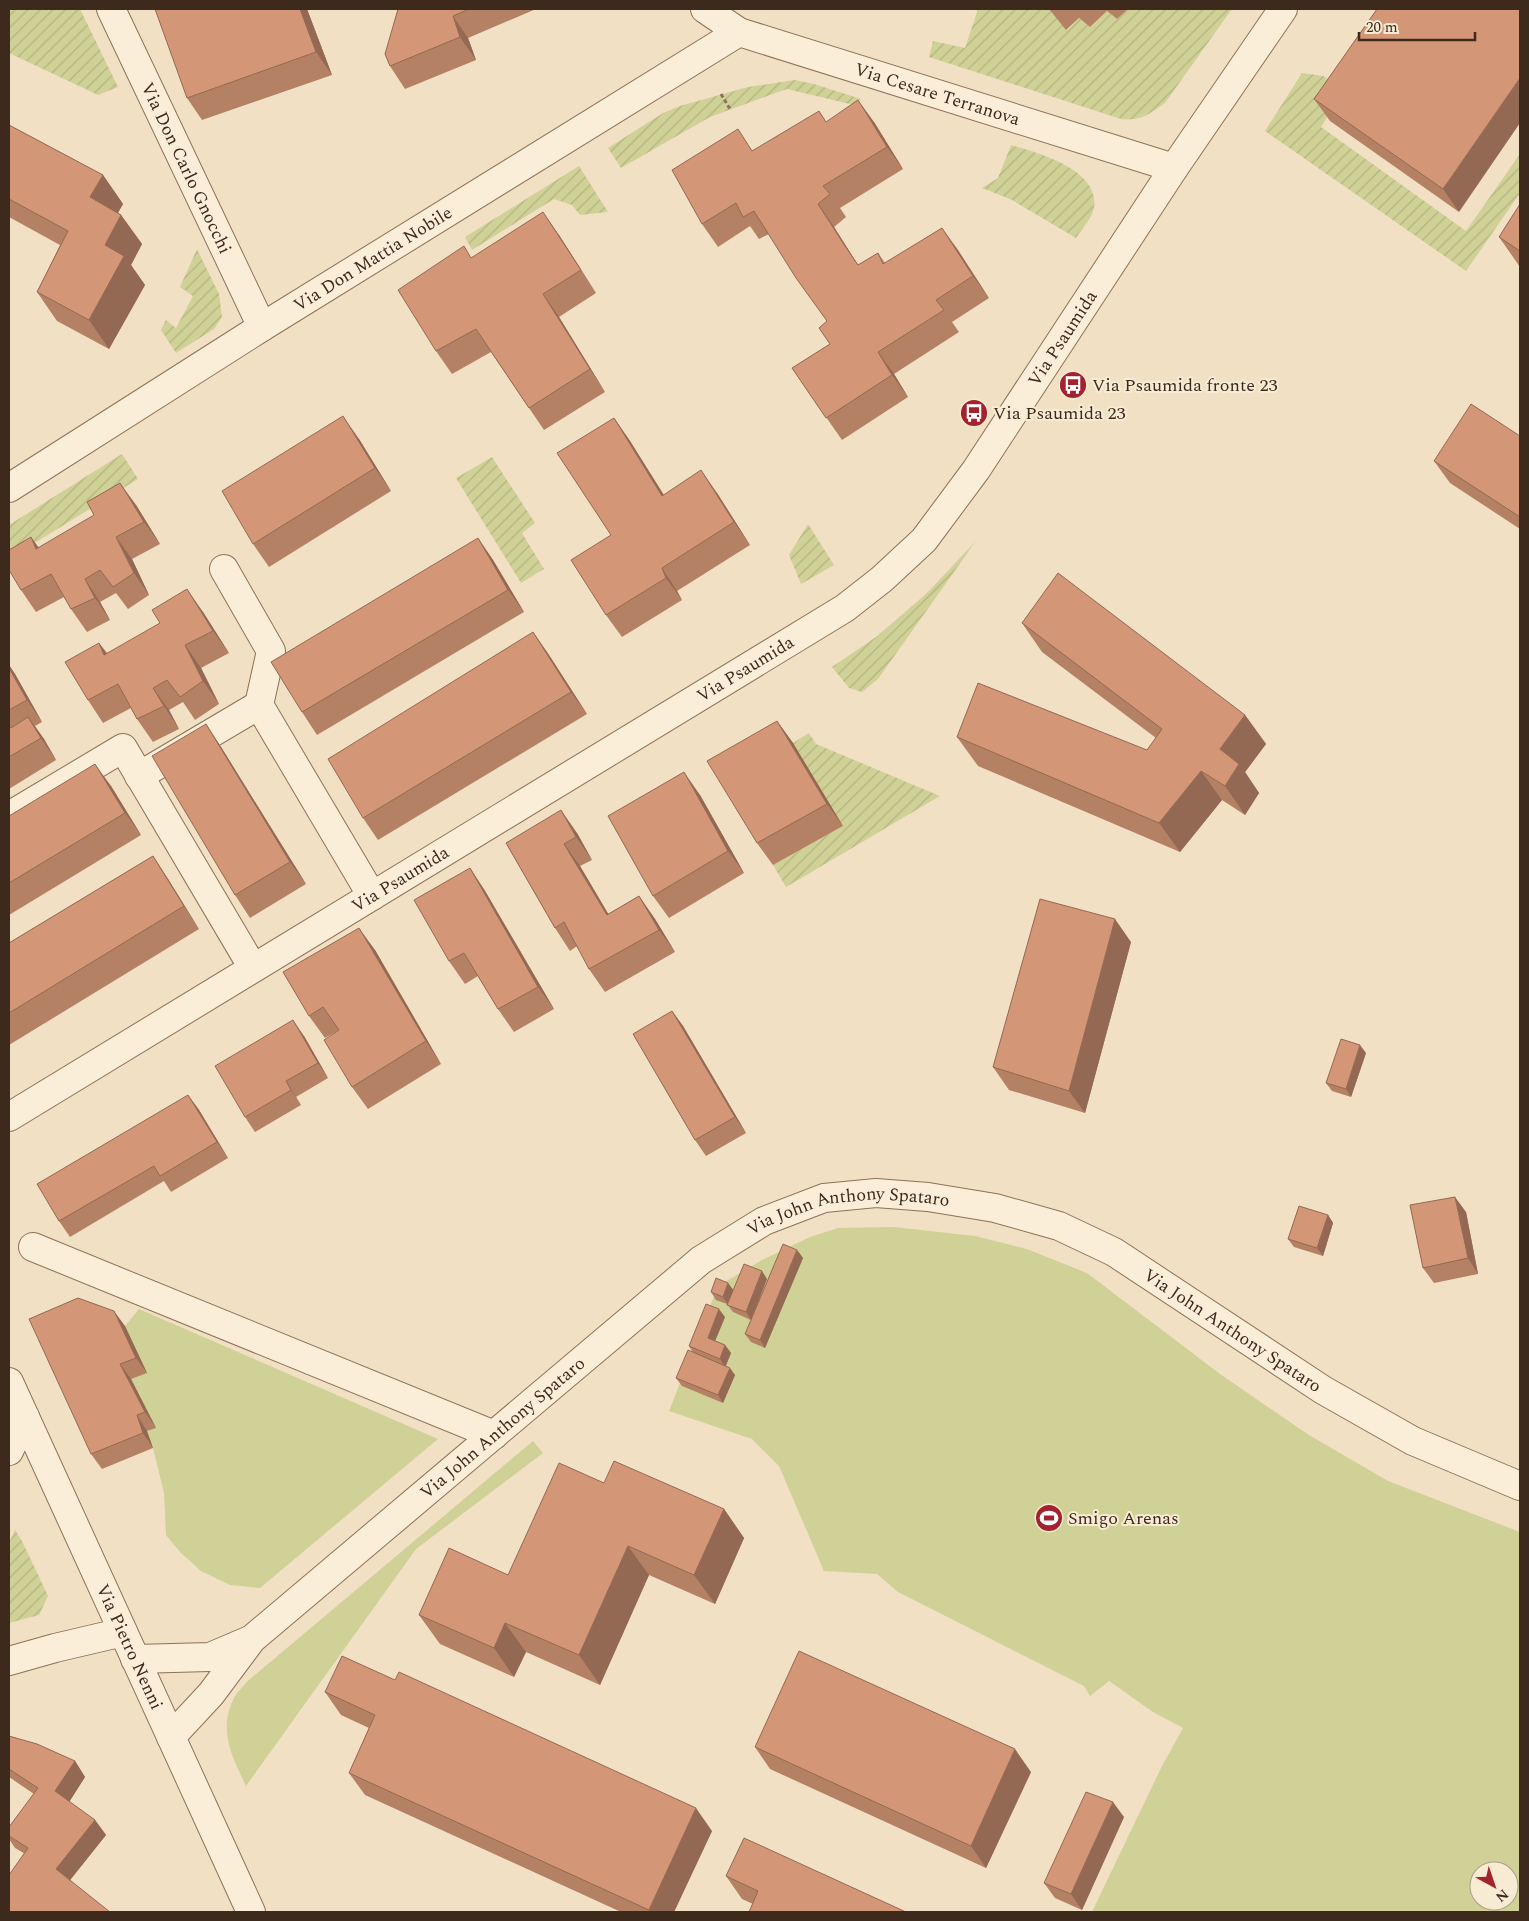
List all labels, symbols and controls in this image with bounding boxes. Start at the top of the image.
scale bar [1359,10,1475,42]
text: 20 m [1366,16,1398,39]
street label: Via Cesare Terranova [851,56,1024,133]
street label: Via Don Carlo Gnocchi [134,78,239,258]
street label: Via Don Mattia Nobile [288,199,457,318]
street label: Via Psaumida [1021,285,1104,392]
bus stop icon: Via Psaumida fronte 23 [1058,370,1088,400]
place label: Via Psaumida fronte 23 [1092,372,1278,399]
bus stop icon: Via Psaumida 23 [959,398,989,428]
place label: Via Psaumida 23 [993,400,1125,427]
street label: Via Psaumida [691,628,799,709]
street label: Via Psaumida [346,839,454,919]
street label: Via John Anthony Spataro [741,1179,952,1242]
street label: Via John Anthony Spataro [1138,1261,1327,1399]
street label: Via John Anthony Spataro [414,1350,591,1505]
sports icon: Smigo Arenas [1034,1503,1064,1533]
place label: Smigo Arenas [1068,1505,1179,1532]
street label: Via Pietro Nenni [89,1579,170,1714]
north arrow [1469,1861,1519,1911]
text: N [1491,1884,1513,1907]

